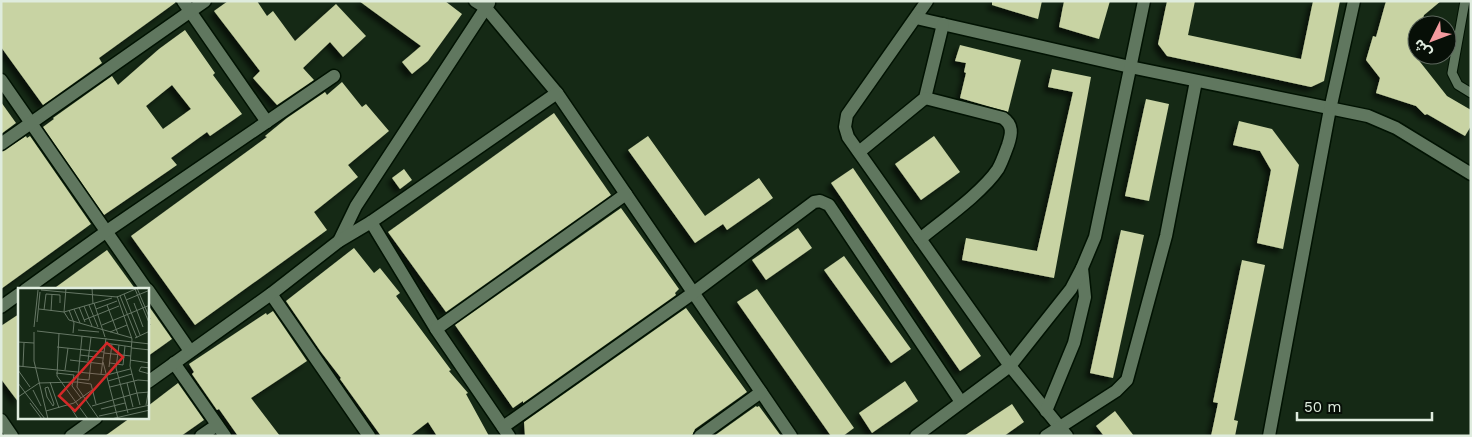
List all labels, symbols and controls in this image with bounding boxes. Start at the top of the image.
north arrow [1407,15,1457,65]
text: ش [1410,36,1435,61]
inset map [18,288,149,420]
scale bar [1297,390,1432,422]
text: 50 m [1304,398,1341,416]

